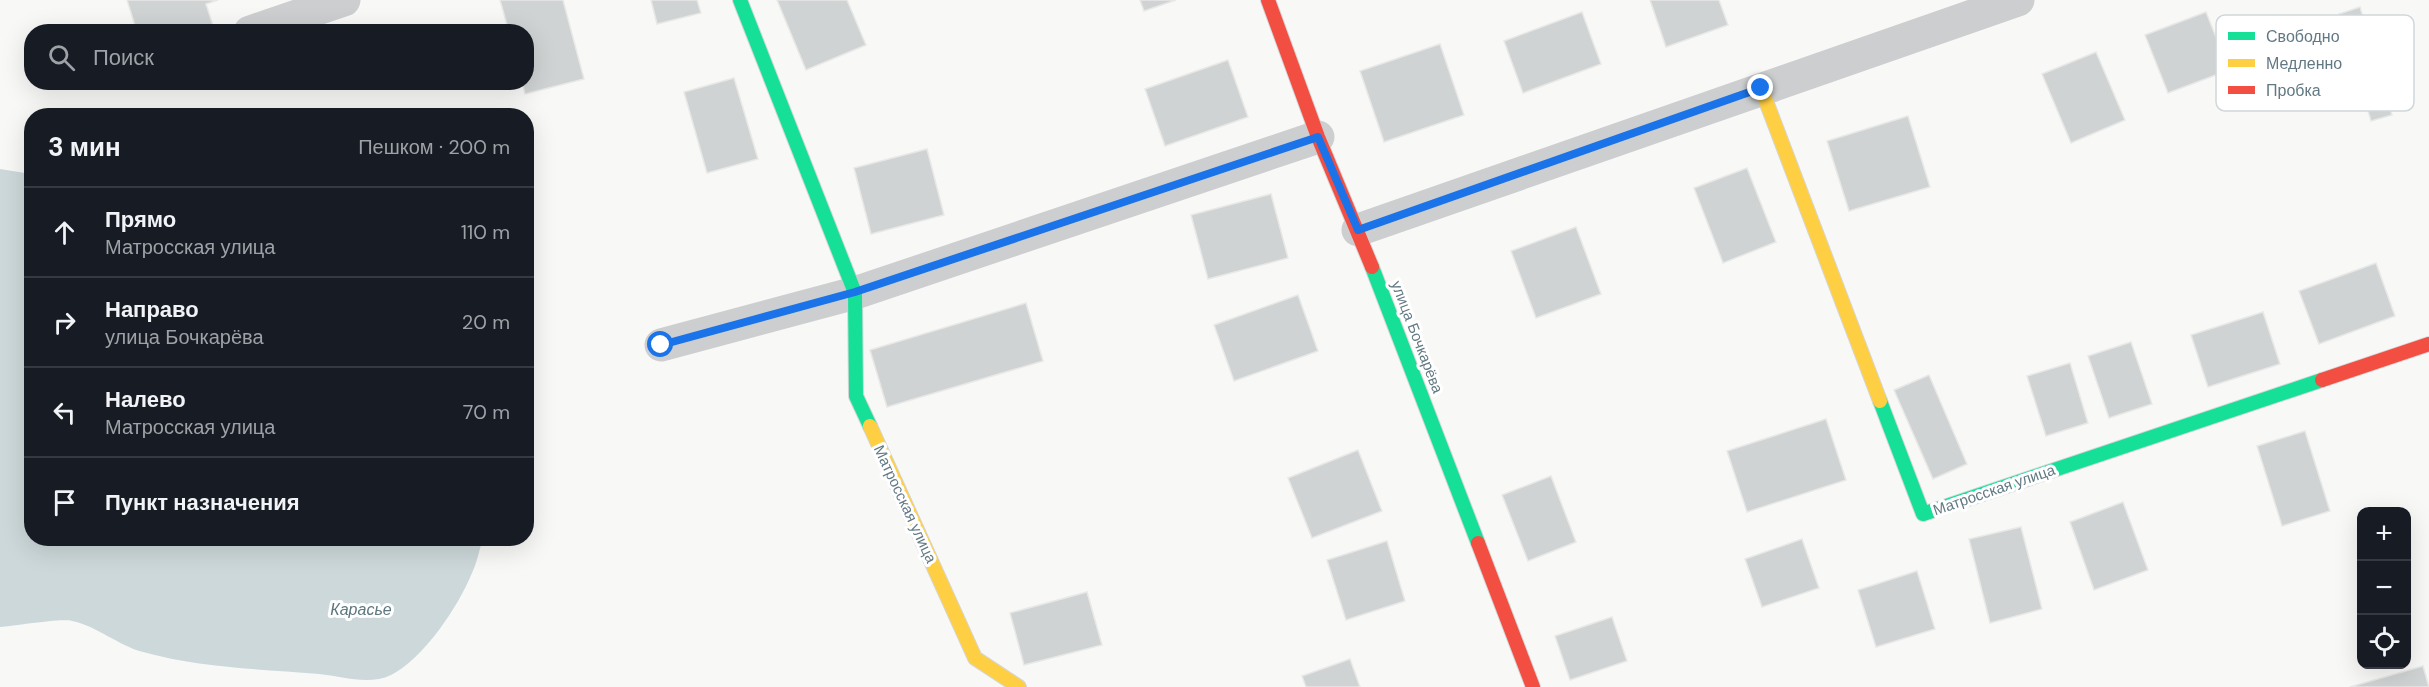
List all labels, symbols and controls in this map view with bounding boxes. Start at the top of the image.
legend [2216,15,2414,111]
search box [24,24,534,90]
text: Свободно [2266,26,2340,47]
icon: search [45,41,78,74]
text: Поиск [93,43,154,72]
text: Медленно [2266,53,2342,74]
route end [1747,74,1773,100]
text: Пробка [2266,80,2321,101]
text: 3 мин [48,130,121,164]
text: Пешком · 200 m [358,134,510,160]
text: Прямо [105,205,176,234]
icon: ahead [48,216,81,249]
text: 110 m [461,219,510,245]
text: Матросская улица [105,234,275,260]
street label: улица Бочкарёва [1386,278,1448,397]
text: Направо [105,295,199,324]
icon: right [48,306,81,339]
text: 20 m [462,309,510,335]
text: улица Бочкарёва [105,324,264,350]
route start [647,331,673,357]
text: Налево [105,385,186,414]
icon: left [48,396,81,429]
text: 70 m [463,399,510,425]
text: Матросская улица [105,414,275,440]
street label: Матросская улица [869,442,941,567]
street label: Матросская улица [1930,460,2058,520]
icon: arrive [48,486,81,519]
text: Пункт назначения [105,488,300,517]
map controls [2357,507,2411,669]
button: + [2357,507,2411,561]
button: − [2357,561,2411,615]
water label: Карасье [330,599,392,620]
button: locate [2357,615,2411,669]

